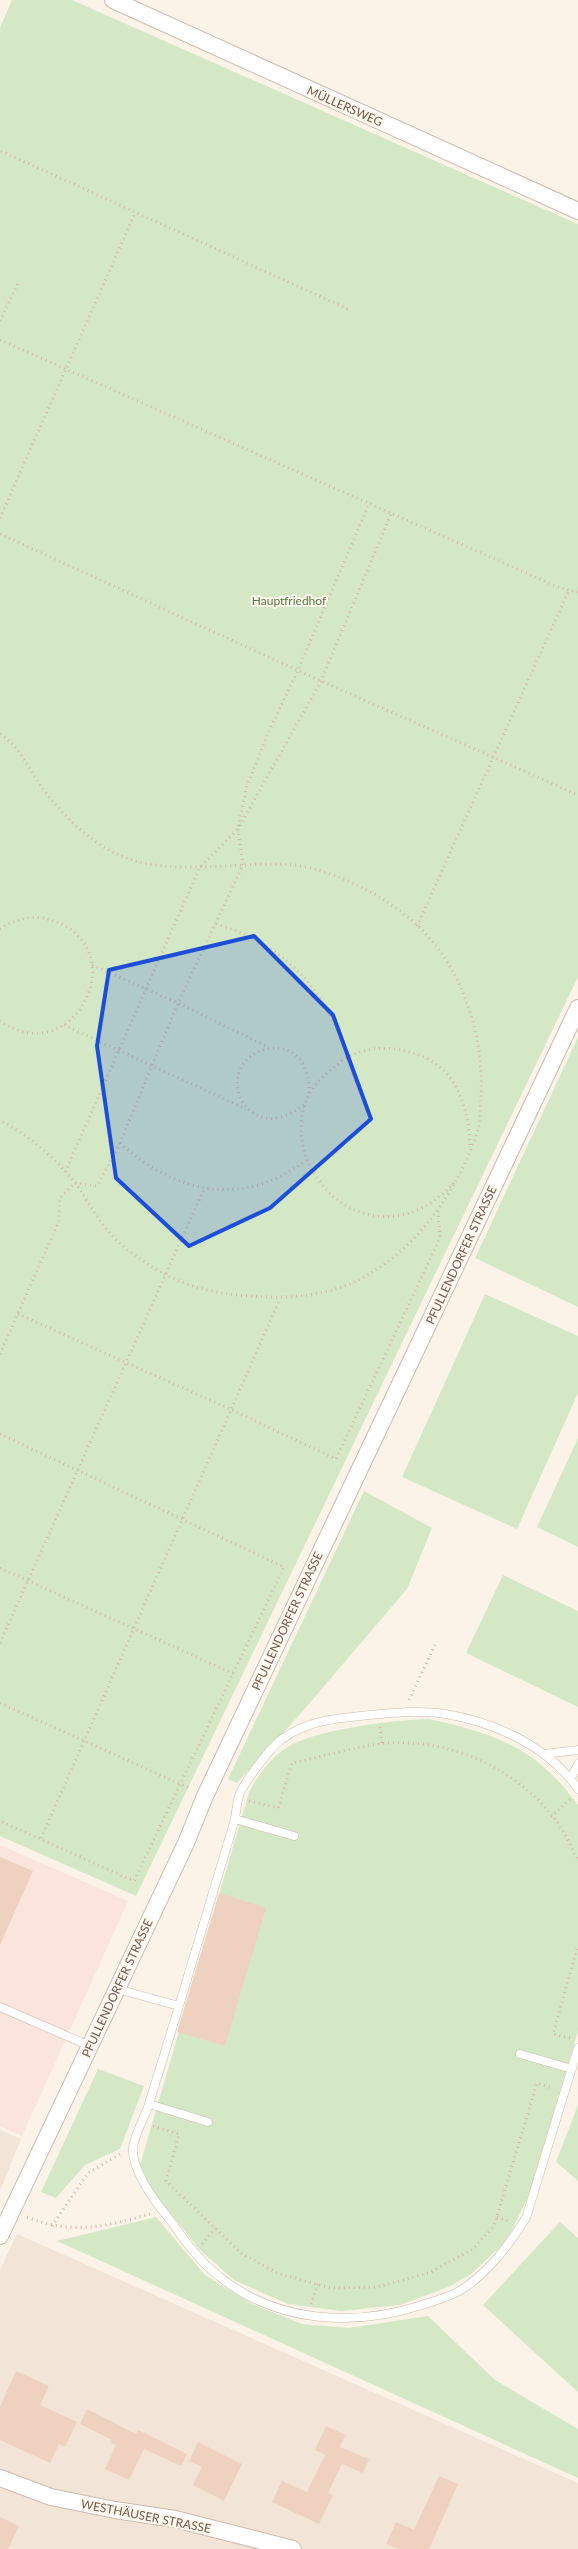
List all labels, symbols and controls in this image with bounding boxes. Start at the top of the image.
street label: MÜLLERSWEG [305,83,385,129]
park label: Hauptfriedhof [252,593,327,608]
street label: PFULLENDORFER STRASSE [422,1183,500,1327]
street label: PFULLENDORFER STRASSE [248,1549,326,1693]
street label: PFULLENDORFER STRASSE [78,1916,156,2060]
street label: WESTHÄUSER STRASSE [80,2496,212,2536]

